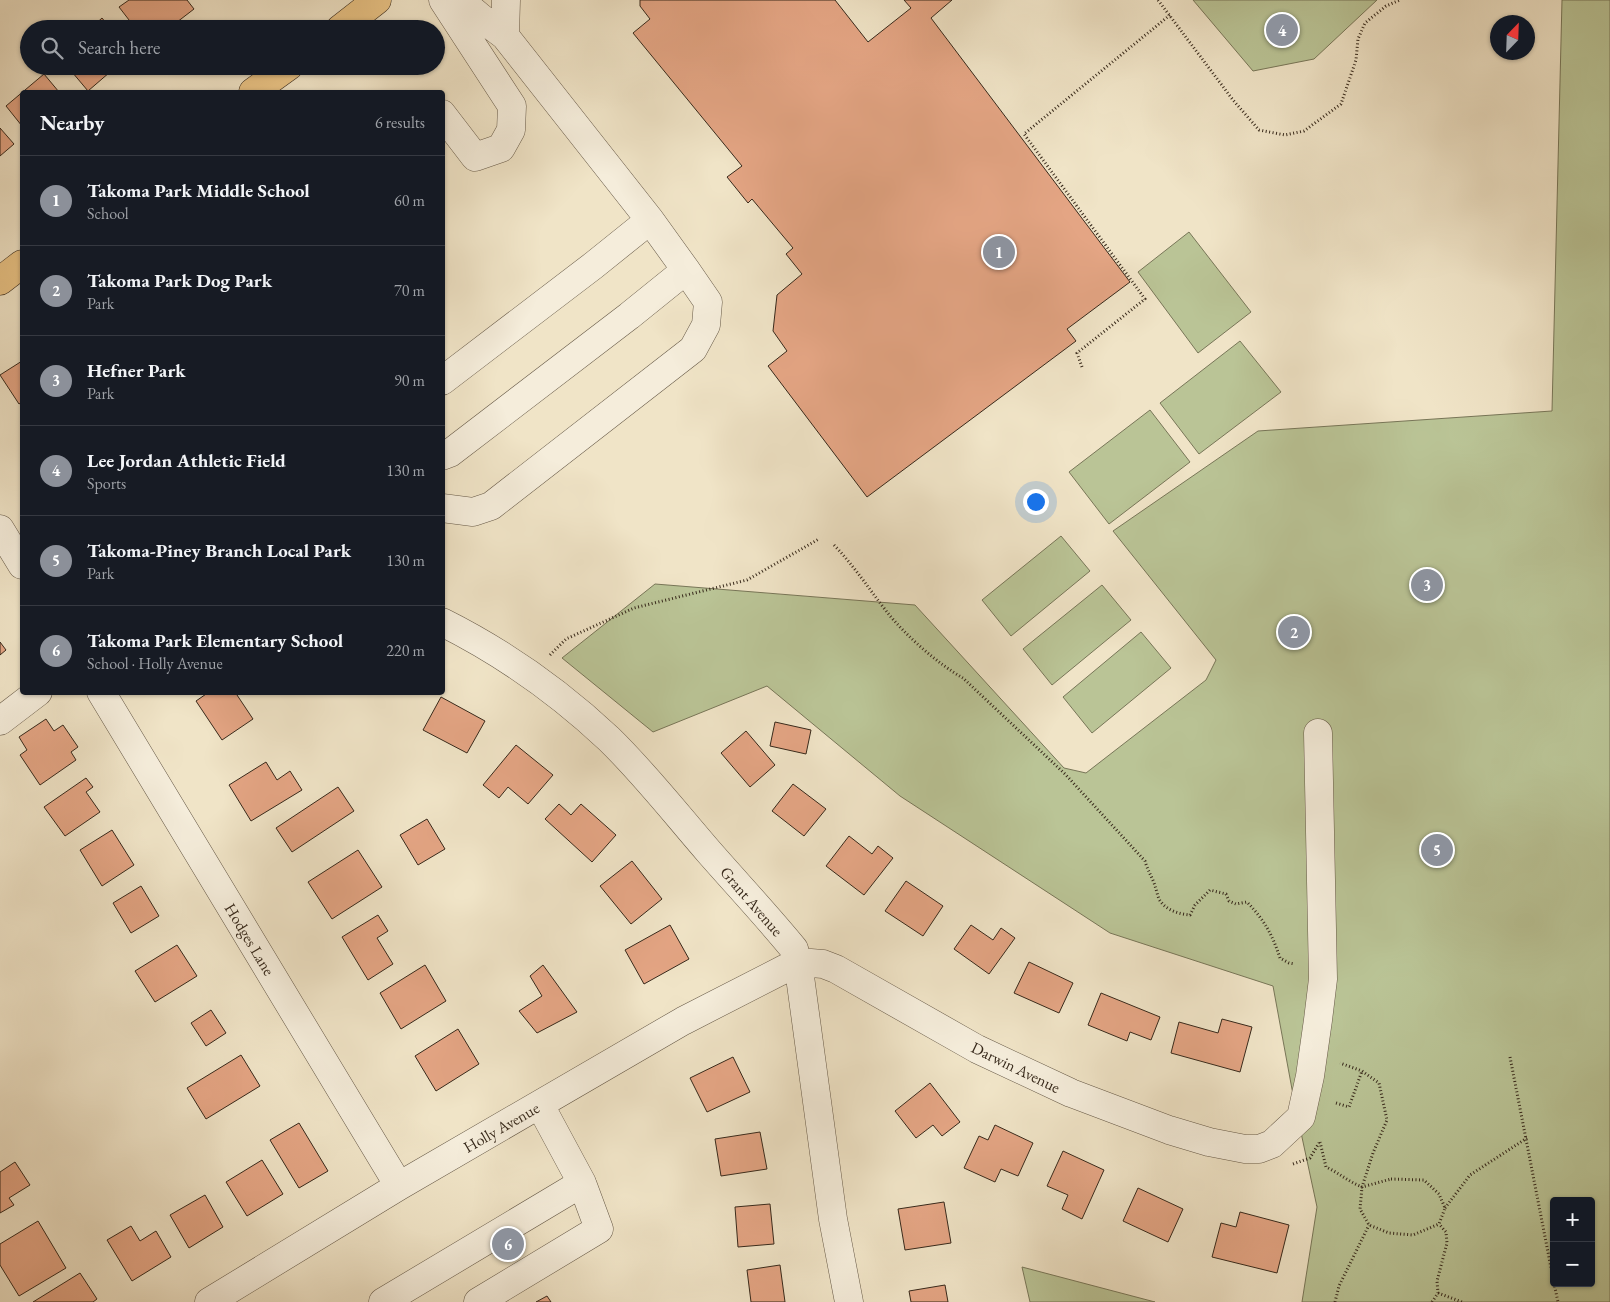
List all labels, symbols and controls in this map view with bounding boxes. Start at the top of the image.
pin: 4 [1266,11,1298,49]
north arrow [1490,15,1535,60]
search box [20,20,445,75]
icon: search [38,34,66,62]
text: Search here [78,35,160,60]
text: Nearby [40,109,104,136]
text: 6 results [375,112,425,133]
text: Takoma Park Middle School [87,178,310,203]
text: 1 [52,190,60,211]
text: 60 m [394,190,425,211]
text: School [87,203,129,224]
pin: 1 [983,233,1015,271]
text: Takoma Park Dog Park [87,268,272,293]
text: 2 [52,280,60,301]
text: 70 m [394,280,425,301]
text: Park [87,293,114,314]
text: Hefner Park [87,358,186,383]
text: 3 [52,370,60,391]
text: 90 m [394,370,425,391]
text: Park [87,383,114,404]
text: Lee Jordan Athletic Field [87,448,286,473]
text: 4 [52,460,60,481]
text: 130 m [386,460,425,481]
text: Sports [87,473,126,494]
your location [1023,489,1049,515]
text: Takoma-Piney Branch Local Park [87,538,351,563]
text: 5 [52,550,60,571]
text: 130 m [386,550,425,571]
text: Park [87,563,114,584]
pin: 3 [1411,566,1443,604]
pin: 2 [1278,613,1310,651]
text: Takoma Park Elementary School [87,628,343,653]
text: 6 [52,640,60,661]
text: 220 m [386,640,425,661]
text: School · Holly Avenue [87,653,223,674]
pin: 5 [1421,831,1453,869]
street label: Grant Avenue [715,862,788,941]
street label: Hodges Lane [220,899,279,979]
street label: Darwin Avenue [968,1037,1064,1098]
street label: Holly Avenue [459,1097,543,1158]
map controls [1550,1197,1595,1287]
button: + [1550,1197,1595,1242]
pin: 6 [492,1225,524,1263]
button: − [1550,1242,1595,1287]

